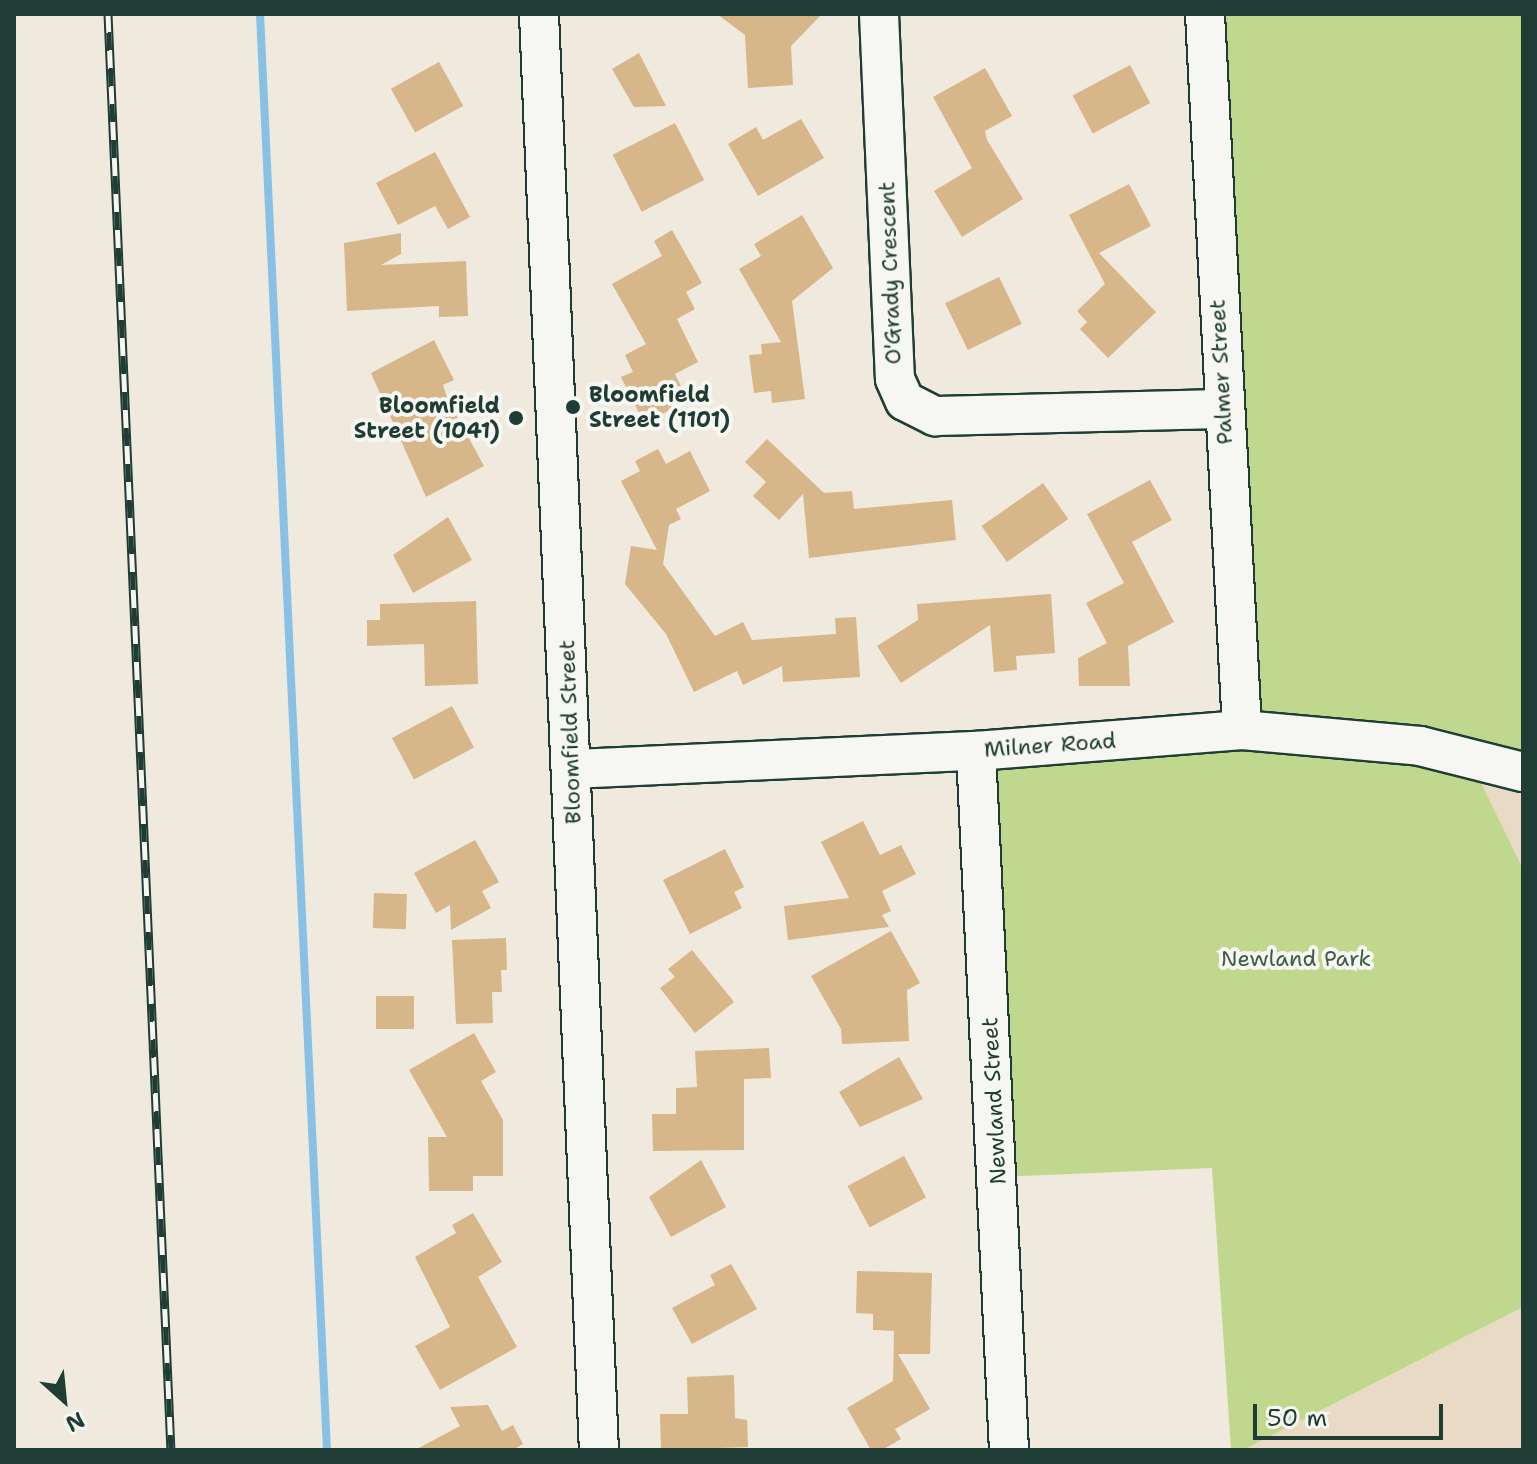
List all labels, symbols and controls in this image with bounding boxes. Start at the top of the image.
street label: O'Grady Crescent [874,181,906,365]
street label: Palmer Street [1204,299,1238,445]
place label: Bloomfield Street (1101) [589,381,730,432]
place label: Bloomfield Street (1041) [354,392,500,444]
marker: Bloomfield Street (1101) [564,398,582,416]
marker: Bloomfield Street (1041) [507,409,525,427]
street label: Bloomfield Street [554,639,586,825]
street label: Milner Road [983,727,1117,763]
park label: Newland Park [1221,946,1371,972]
street label: Newland Street [976,1017,1012,1185]
north arrow [24,1360,104,1440]
scale bar [1257,1388,1447,1438]
text: 50 m [1267,1402,1327,1434]
text: N [61,1405,89,1439]

